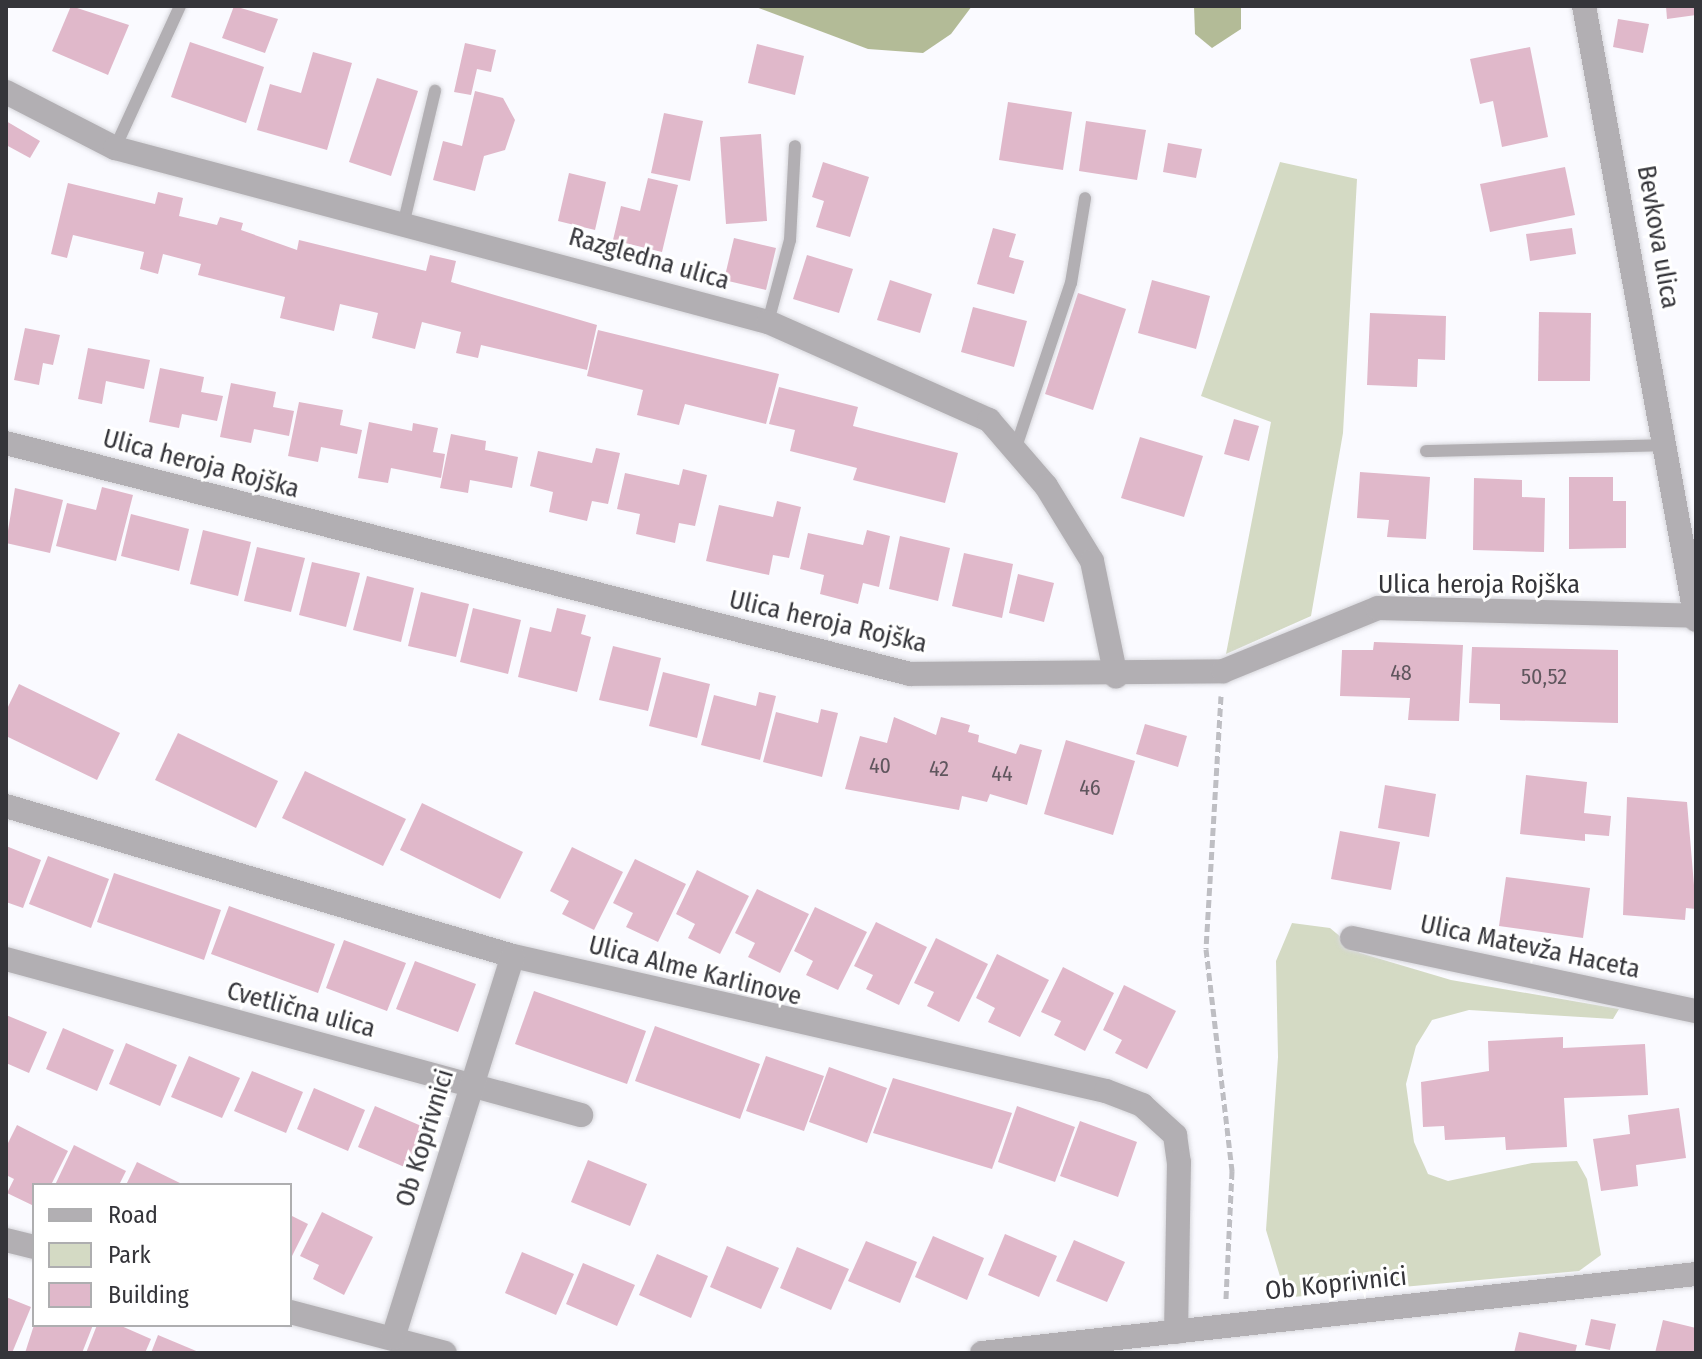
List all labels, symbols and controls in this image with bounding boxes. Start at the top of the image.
street label: Bevkova ulica [1630,163,1686,311]
street label: Razgledna ulica [565,221,733,297]
street label: Ulica heroja Rojška [99,423,303,505]
street label: Ulica heroja Rojška [1378,569,1580,601]
street label: Ulica heroja Rojška [726,584,930,660]
house number: 48 [1390,660,1412,686]
house number: 50,52 [1521,664,1567,690]
house number: 40 [869,753,891,779]
house number: 42 [929,756,949,782]
house number: 44 [991,761,1013,787]
house number: 46 [1079,775,1101,801]
street label: Ulica Matevža Haceta [1417,908,1643,986]
street label: Ulica Alme Karlinove [585,929,805,1013]
street label: Cvetlična ulica [223,975,379,1045]
street label: Ob Koprivnici [389,1065,461,1211]
legend [32,1183,292,1327]
text: Road [108,1201,158,1229]
text: Park [108,1241,151,1269]
street label: Ob Koprivnici [1264,1261,1408,1307]
text: Building [108,1281,189,1309]

